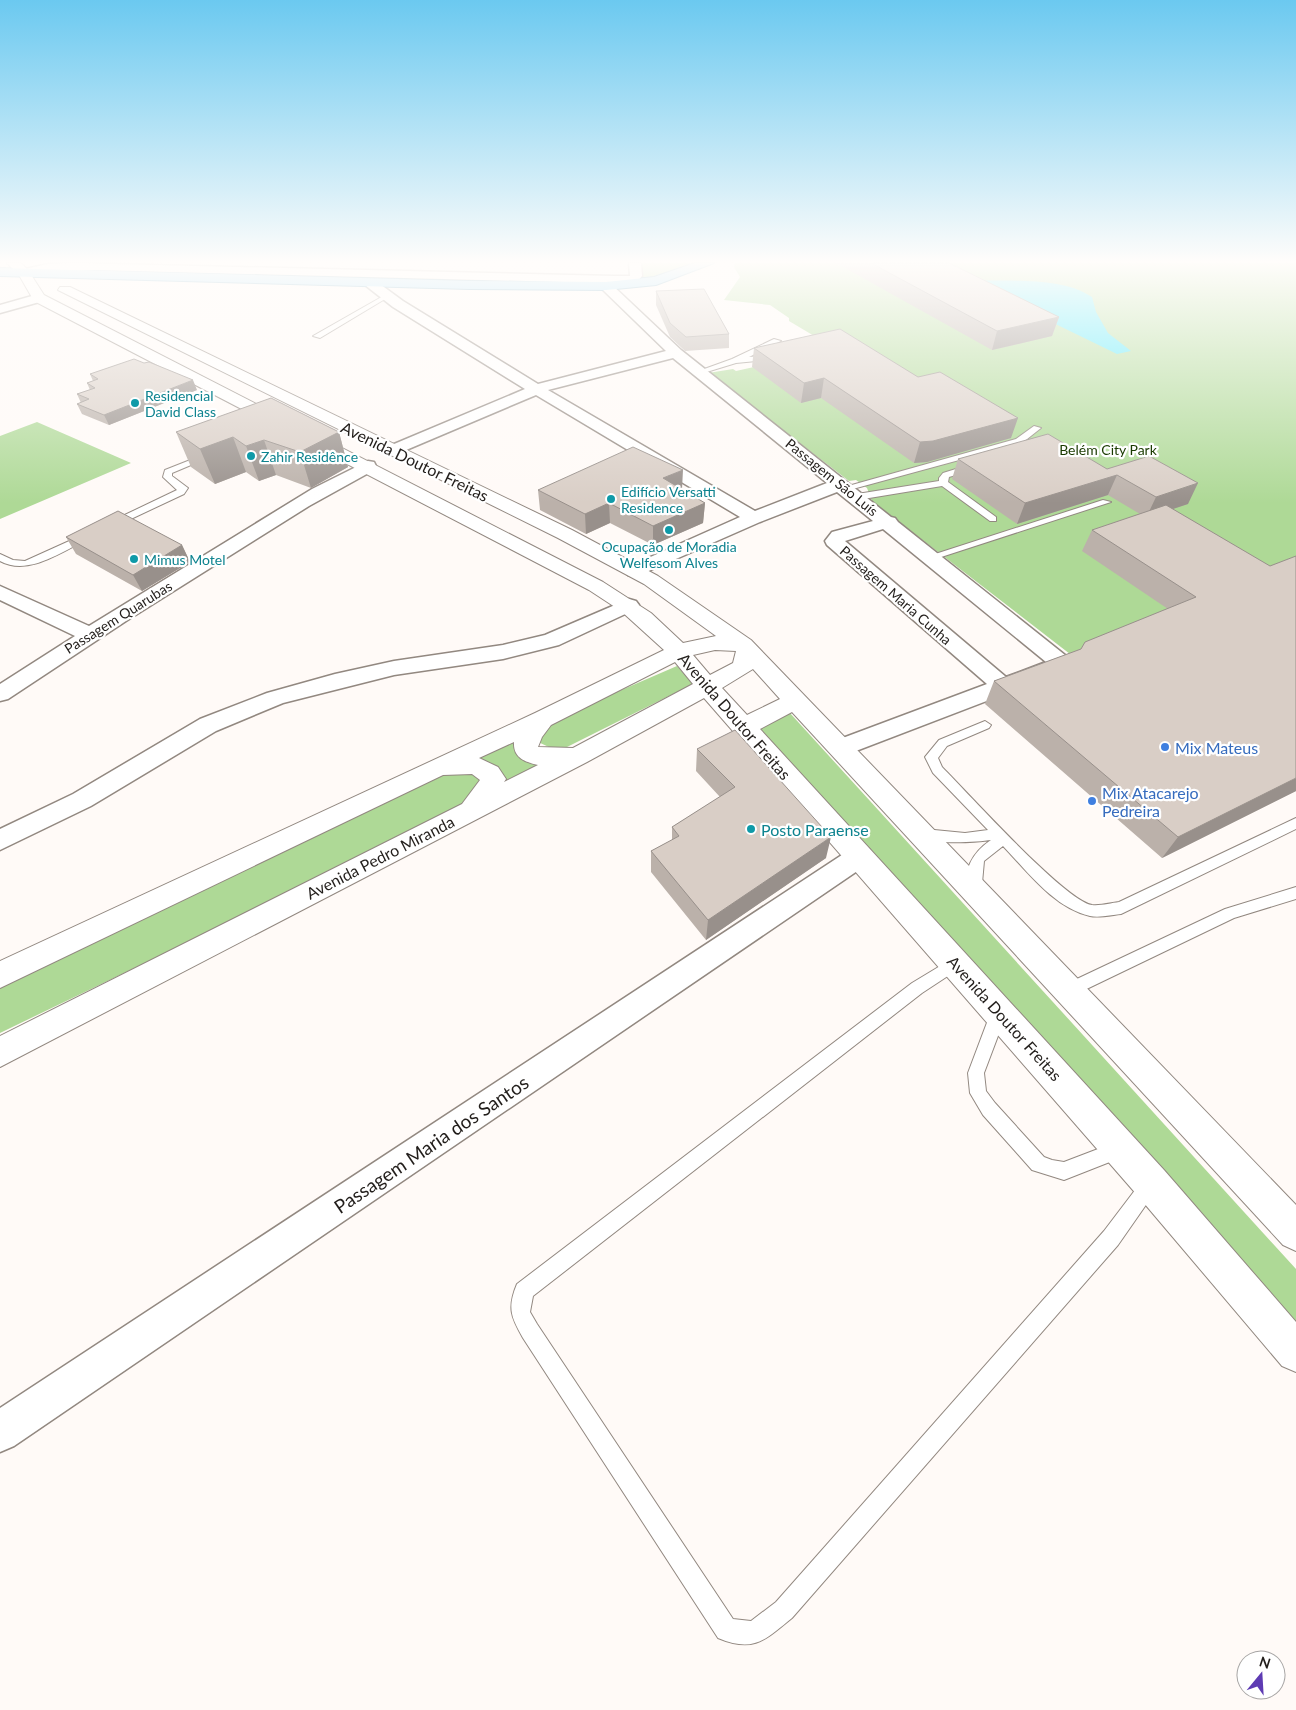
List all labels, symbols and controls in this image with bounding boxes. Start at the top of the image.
place label: Residencial David Class [145,387,216,420]
marker: Residencial David Class [129,397,141,409]
street label: Avenida Doutor Freitas [338,417,492,505]
street label: Passagem São Luís [782,435,882,519]
park label: Belém City Park [1059,441,1158,458]
place label: Zahir Residênce [261,448,358,465]
marker: Zahir Residênce [245,450,257,462]
place label: Edifício Versatti Residence [621,483,716,516]
marker: Edifício Versatti Residence [605,493,617,505]
marker: Ocupação de Moradia Welfesom Alves [663,524,675,536]
place label: Ocupação de Moradia Welfesom Alves [601,538,737,571]
street label: Passagem Maria Cunha [837,542,955,648]
place label: Mimus Motel [144,551,226,568]
marker: Mimus Motel [128,553,140,565]
street label: Passagem Quarubas [61,577,175,657]
street label: Avenida Doutor Freitas [675,649,795,783]
place label: Mix Mateus [1175,738,1258,757]
marker: Mix Mateus [1159,741,1171,753]
place label: Mix Atacarejo Pedreira [1102,783,1199,820]
marker: Mix Atacarejo Pedreira [1086,795,1098,807]
street label: Avenida Pedro Miranda [303,811,457,903]
place label: Posto Paraense [761,820,869,839]
marker: Posto Paraense [745,823,757,835]
street label: Avenida Doutor Freitas [944,952,1066,1084]
street label: Passagem Maria dos Santos [329,1070,533,1218]
north arrow [1236,1650,1286,1700]
text: N [1257,1652,1273,1672]

